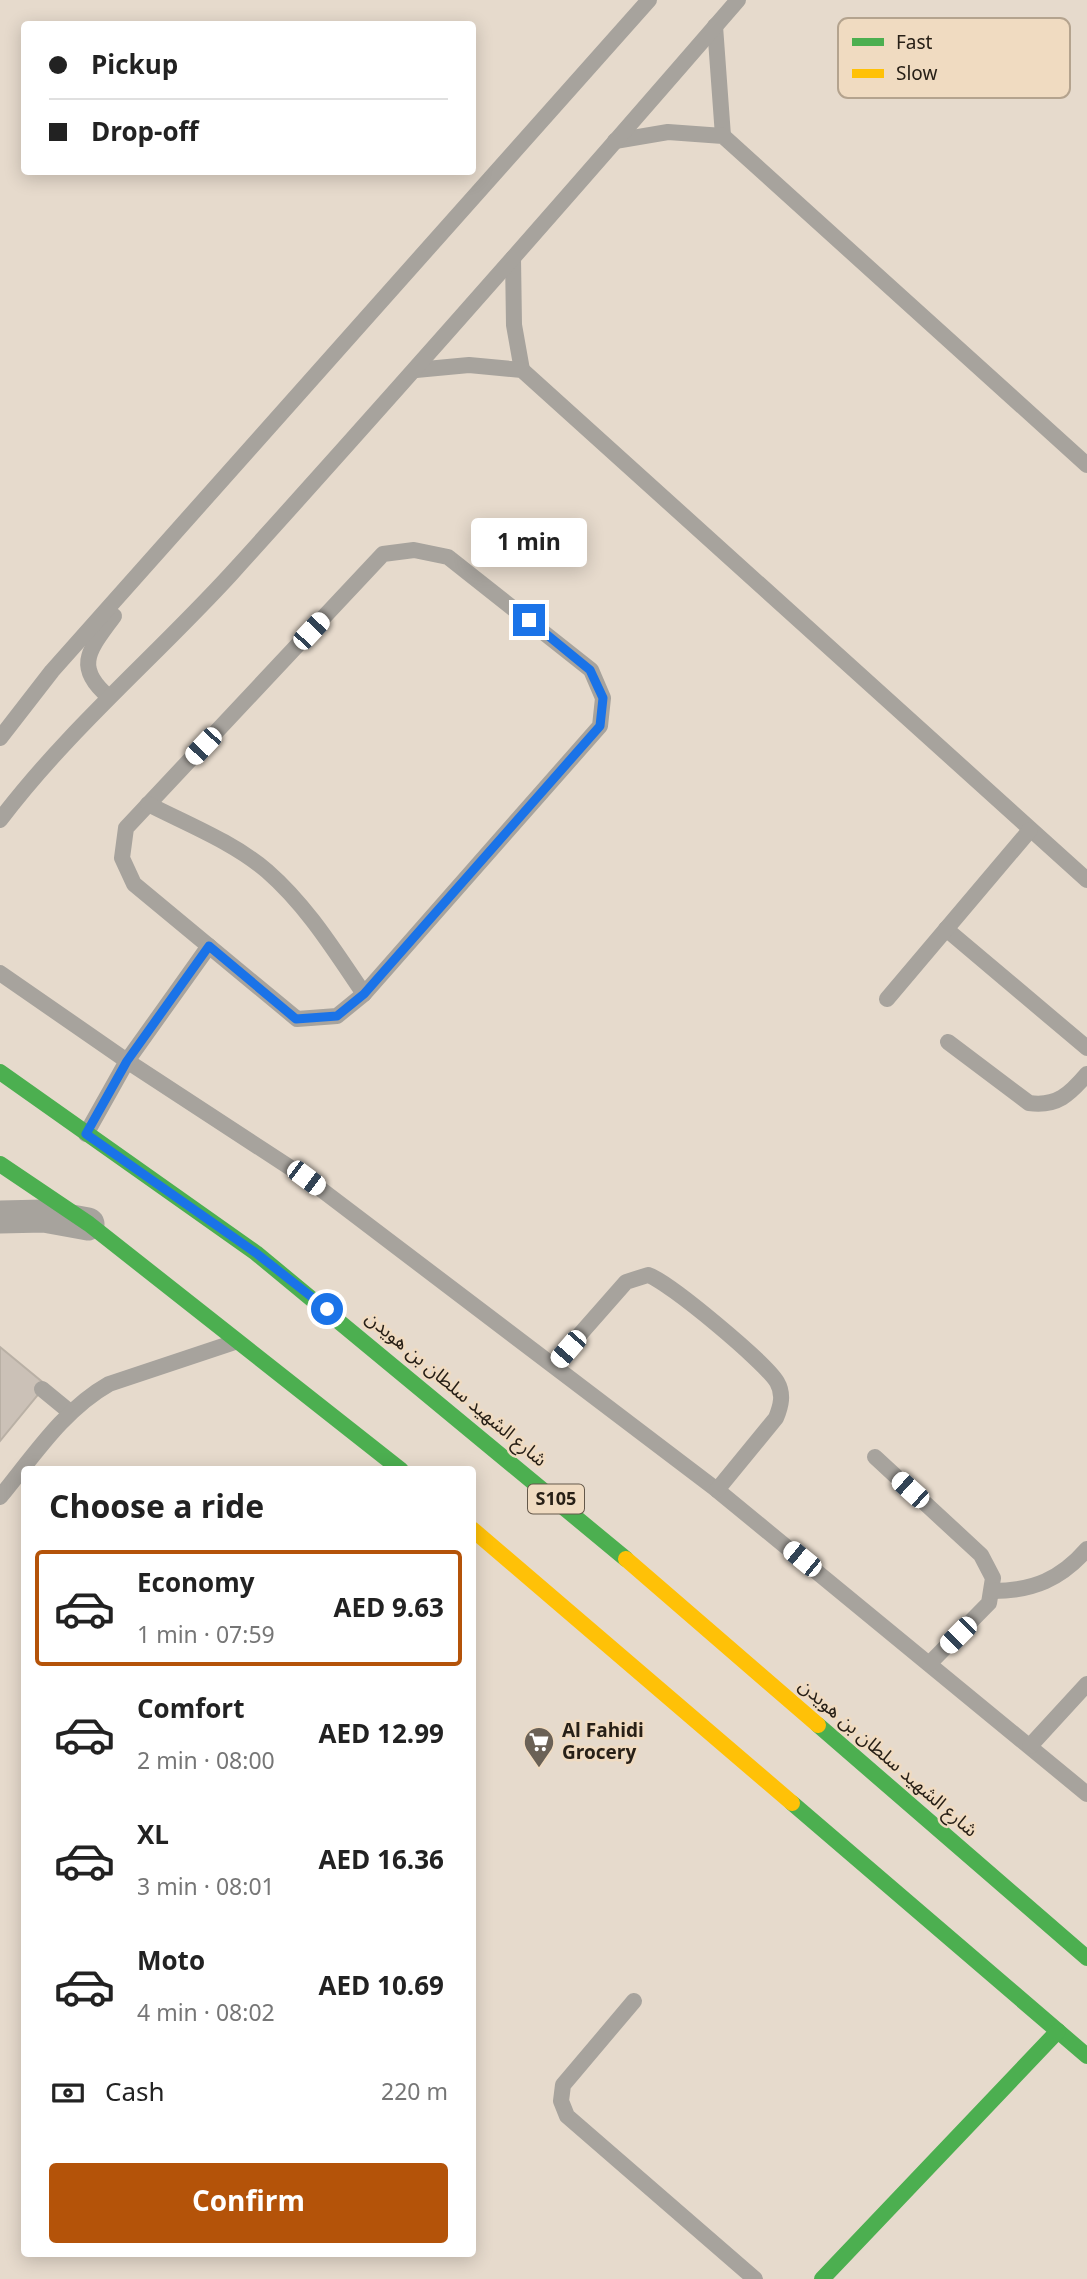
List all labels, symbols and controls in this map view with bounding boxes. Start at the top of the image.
legend [838,18,1070,98]
text: Fast [896,23,933,63]
text: Pickup [91,38,178,93]
text: Slow [896,54,937,94]
text: Drop-off [91,105,199,160]
callout: 1 min [471,518,587,568]
text: 1 min [497,518,561,567]
route end [513,604,545,636]
car [289,608,334,654]
car [181,723,226,769]
car [283,1157,330,1199]
route start [311,1293,343,1325]
street label: شارع الشهيد سلطان بن هويدن [355,1300,557,1478]
car [547,1326,590,1372]
car [888,1468,933,1512]
text: Choose a ride [49,1474,264,1542]
road number: S105 [528,1484,584,1514]
car [780,1538,825,1580]
text: Economy [137,1556,255,1611]
icon: car [53,1577,116,1640]
text: AED 9.63 [333,1581,444,1636]
text: 1 min · 07:59 [137,1611,275,1660]
car [936,1613,981,1657]
street label: شارع الشهيد سلطان بن هويدن [788,1668,988,1848]
text: Comfort [137,1682,244,1737]
icon: car [53,1703,116,1766]
text: AED 12.99 [319,1707,444,1762]
place label: Al Fahidi Grocery [562,1711,644,1773]
supermarket icon: Al Fahidi Grocery [522,1725,556,1769]
text: 2 min · 08:00 [137,1737,275,1786]
text: XL [137,1808,169,1863]
icon: car [53,1829,116,1892]
text: AED 16.36 [319,1833,444,1888]
text: 3 min · 08:01 [137,1863,275,1912]
text: Moto [137,1934,205,1989]
icon: car [53,1955,116,2018]
text: AED 10.69 [319,1959,444,2014]
text: 4 min · 08:02 [137,1989,275,2038]
text: Cash [105,2065,165,2120]
text: 220 m [381,2068,448,2117]
icon: cash [49,2074,87,2112]
button: Confirm [49,2163,448,2243]

